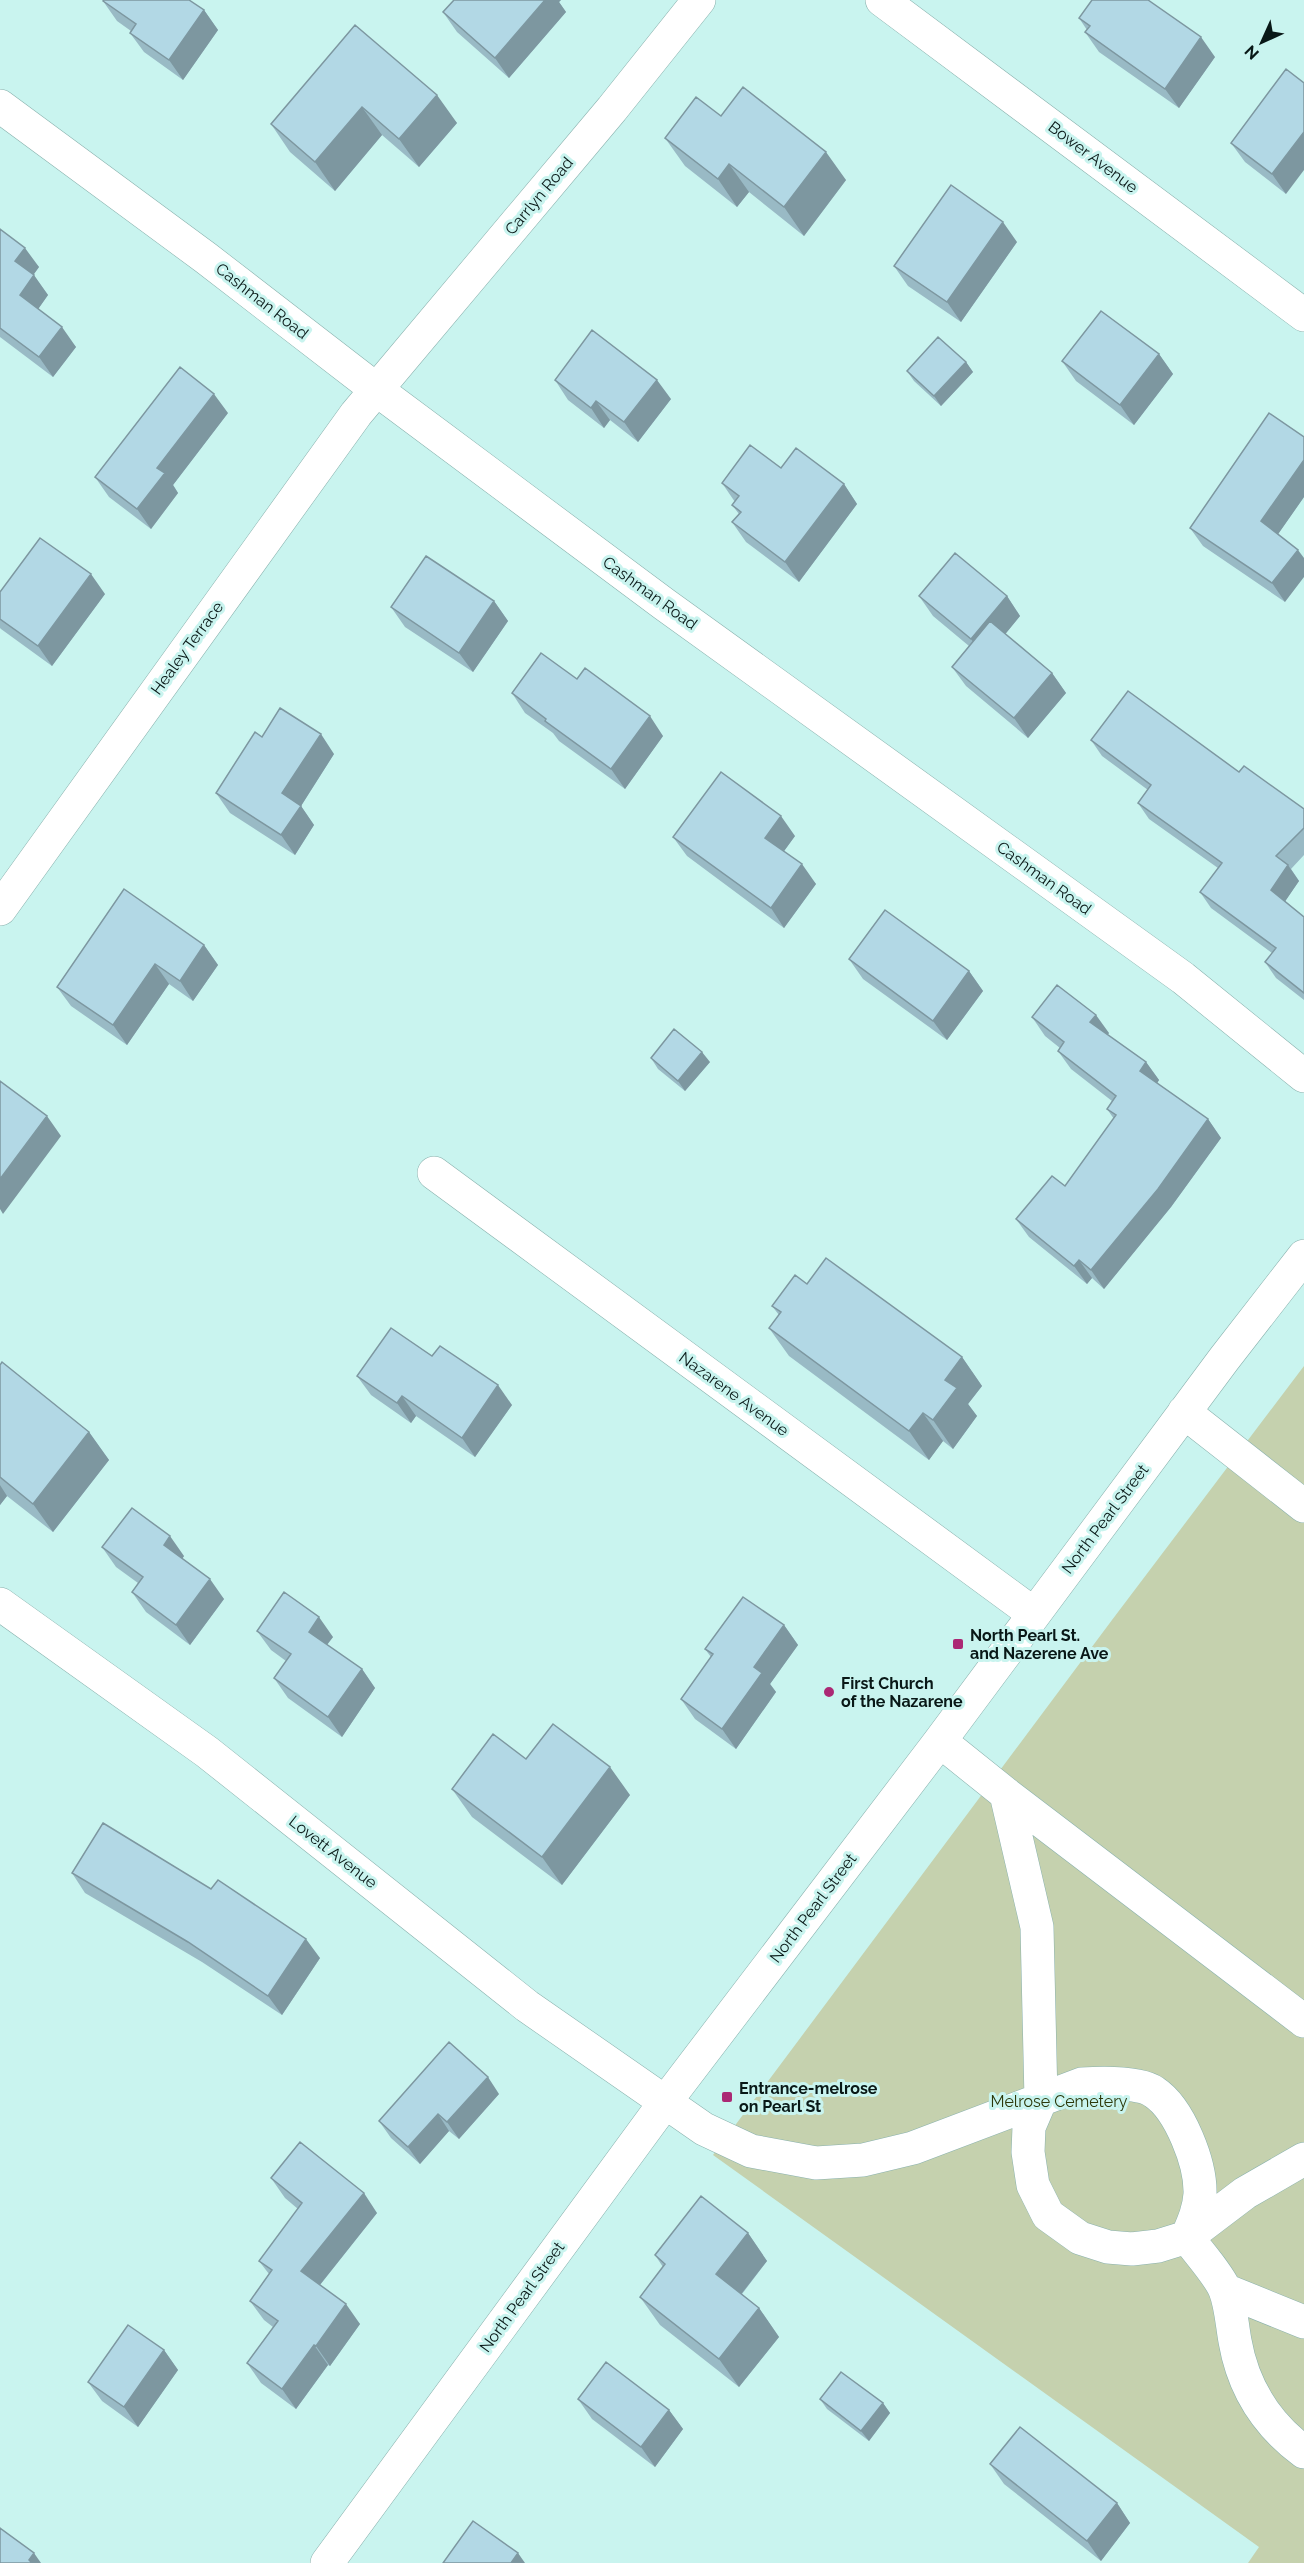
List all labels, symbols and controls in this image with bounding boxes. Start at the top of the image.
north arrow [1232,12,1292,72]
text: N [1241,41,1263,63]
street label: Bower Avenue [1045,117,1141,197]
street label: Carrlyn Road [501,153,577,239]
street label: Cashman Road [212,259,312,343]
street label: Cashman Road [599,552,701,634]
street label: Healey Terrace [147,598,227,698]
street label: Cashman Road [993,837,1095,919]
street label: Nazarene Avenue [676,1348,792,1440]
street label: North Pearl Street [1058,1460,1153,1577]
place label: North Pearl St. and Nazerene Ave [970,1626,1109,1663]
marker: North Pearl St. and Nazerene Ave [951,1637,965,1651]
place label: First Church of the Nazarene [841,1674,963,1711]
marker: First Church of the Nazarene [822,1685,836,1699]
street label: Lovett Avenue [285,1812,381,1892]
street label: North Pearl Street [766,1849,861,1966]
place label: Entrance-melrose on Pearl St [739,2079,878,2116]
marker: Entrance-melrose on Pearl St [720,2090,734,2104]
park label: Melrose Cemetery [990,2092,1128,2111]
street label: North Pearl Street [476,2238,569,2356]

